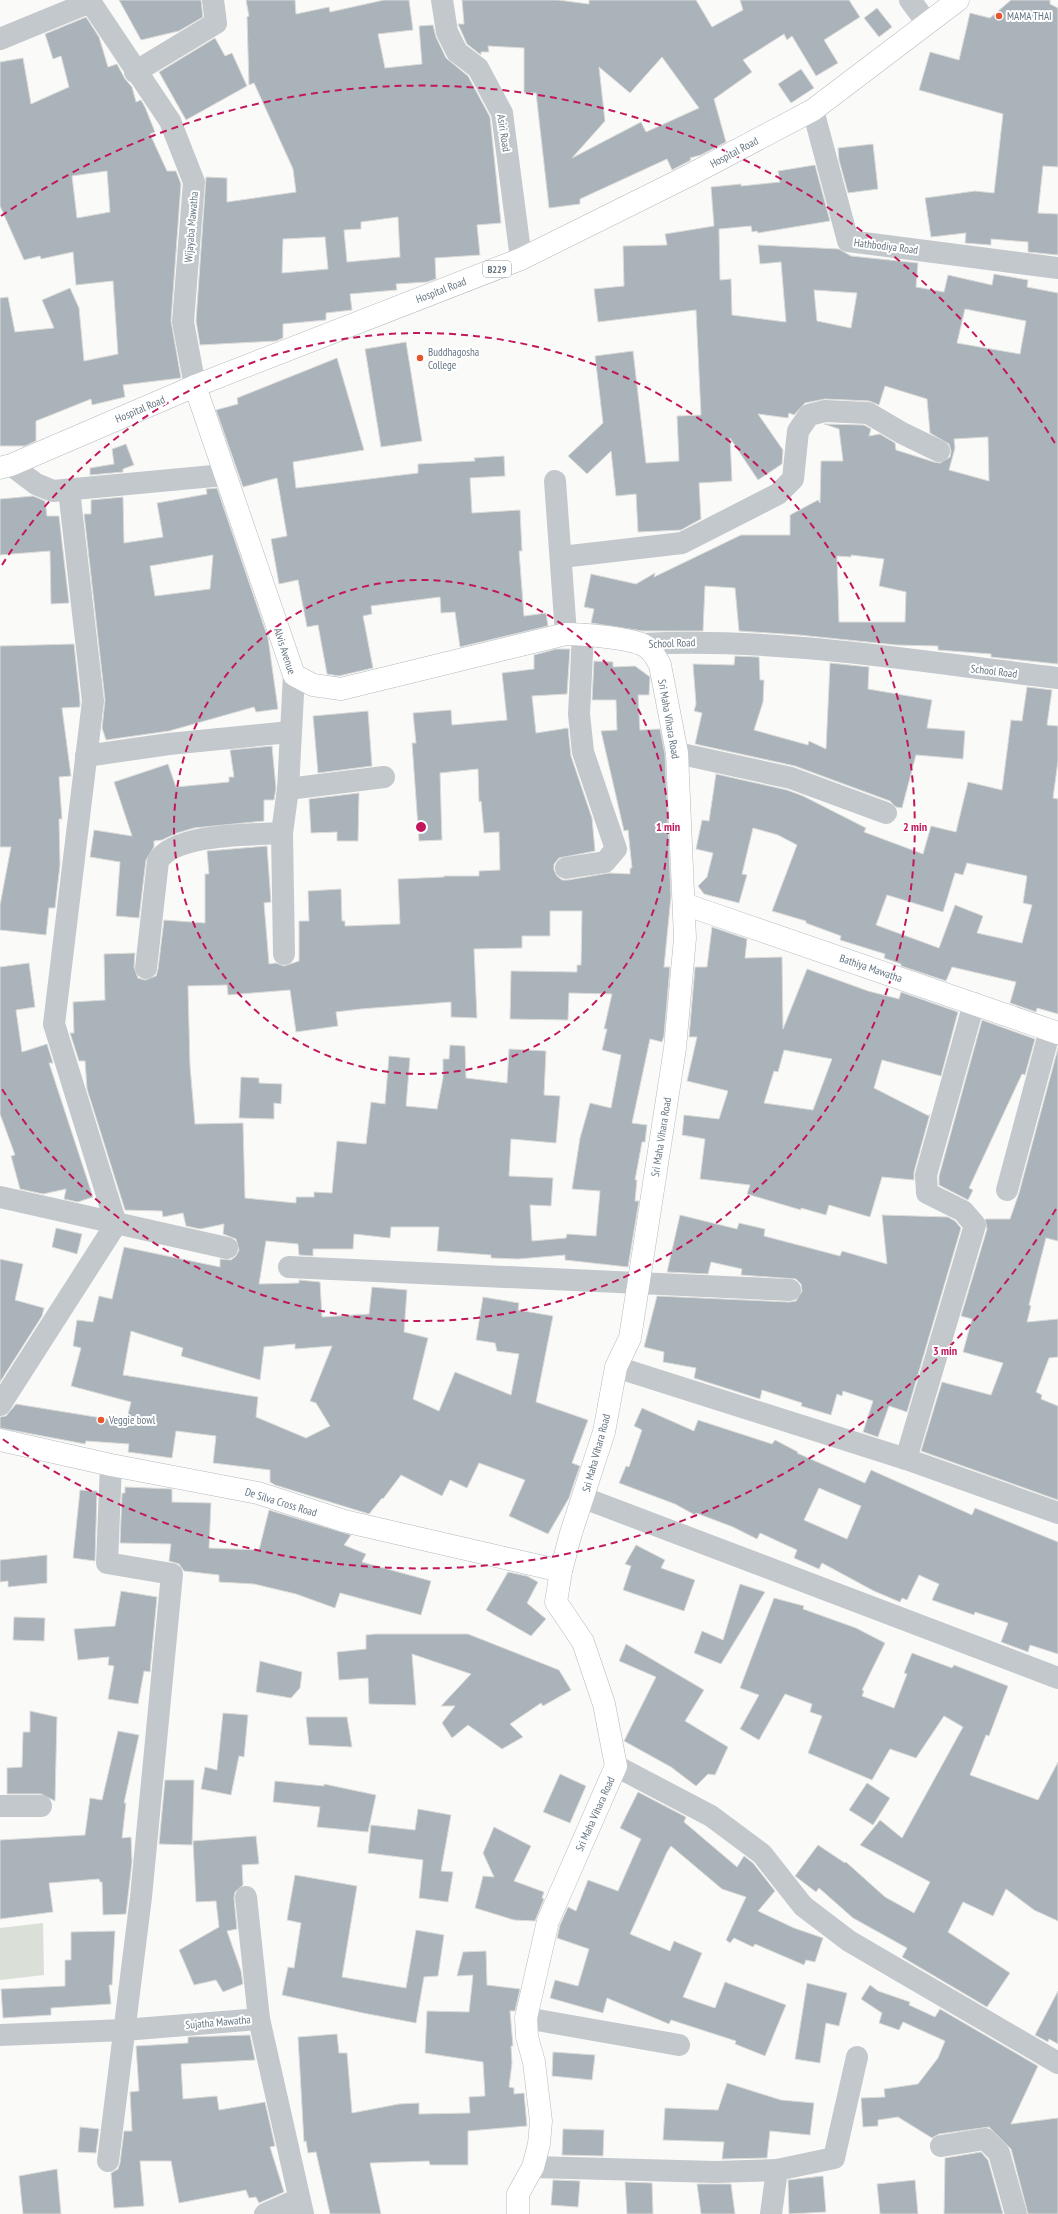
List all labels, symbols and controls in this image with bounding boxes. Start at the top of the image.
place label: MAMA THAI [1007,9,1052,23]
marker: MAMA THAI [994,11,1004,21]
street label: Asiri Road [494,113,514,153]
street label: Hospital Road [707,133,761,171]
street label: Wijayaba Mawatha [181,191,201,263]
street label: Hathbodiya Road [853,235,919,257]
road number: B229 [483,261,511,277]
street label: Hospital Road [414,274,468,306]
place label: Buddhagosha College [428,345,479,372]
marker: Buddhagosha College [415,353,425,363]
street label: Hospital Road [113,392,167,426]
street label: Alvis Avenue [271,626,299,676]
street label: School Road [648,635,696,651]
street label: School Road [970,661,1018,681]
street label: Sri Maha Vihara Road [655,678,683,760]
text: 1 min [656,819,680,834]
text: 2 min [903,819,927,834]
centre of rings [414,820,428,834]
street label: Bathiya Mawatha [838,951,904,985]
street label: Sri Maha Vihara Road [648,1096,674,1178]
text: 3 min [933,1343,957,1358]
street label: Sri Maha Vihara Road [579,1412,613,1494]
place label: Veggie bowl [108,1413,156,1427]
marker: Veggie bowl [96,1415,106,1425]
street label: De Silva Cross Road [243,1484,319,1520]
street label: Sri Maha Vihara Road [572,1774,618,1854]
street label: Sujatha Mawatha [185,2012,251,2032]

